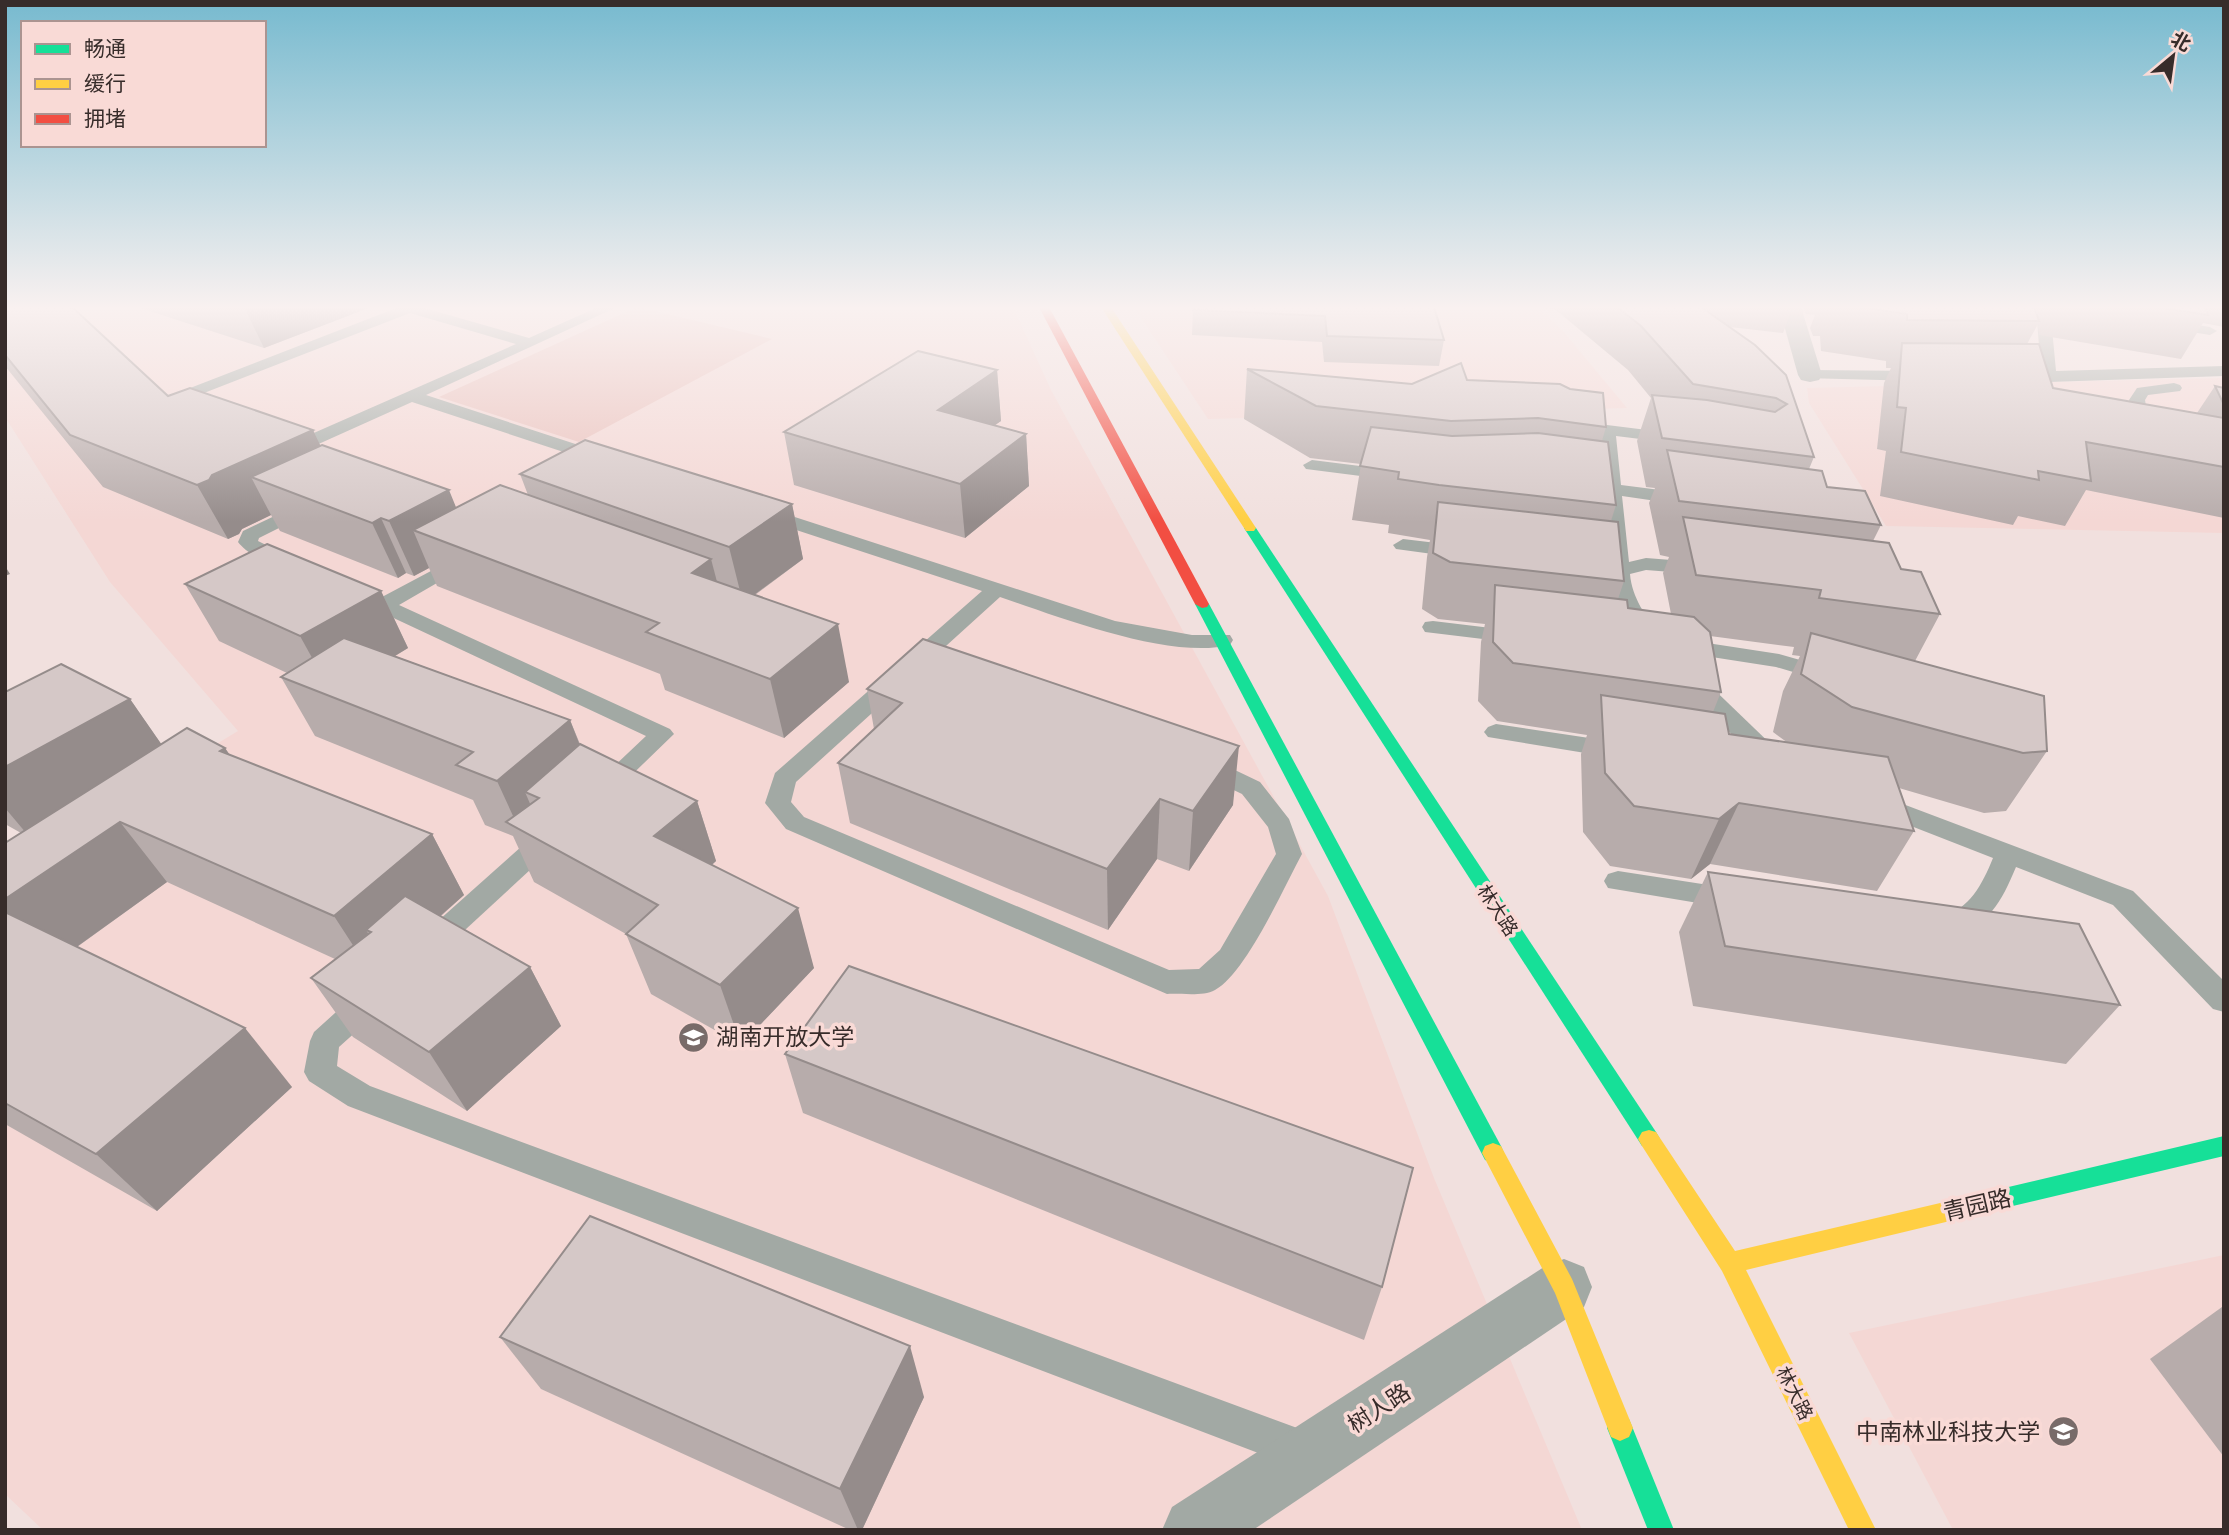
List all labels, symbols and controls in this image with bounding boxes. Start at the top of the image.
legend [21,21,266,147]
north arrow [2138,21,2208,91]
text: 北 [2166,28,2194,58]
text: 畅通 [84,37,126,64]
text: 缓行 [84,72,126,99]
text: 拥堵 [84,107,126,134]
street label: 林大路 [1471,881,1522,942]
school or university icon: 湖南开放大学 [676,1020,710,1054]
place label: 湖南开放大学 [716,1025,854,1054]
street label: 青园路 [1941,1186,2014,1229]
street label: 林大路 [1770,1363,1817,1425]
street label: 树人路 [1344,1379,1417,1441]
school or university icon: 中南林业科技大学 [2046,1415,2080,1449]
place label: 中南林业科技大学 [1856,1420,2040,1449]

